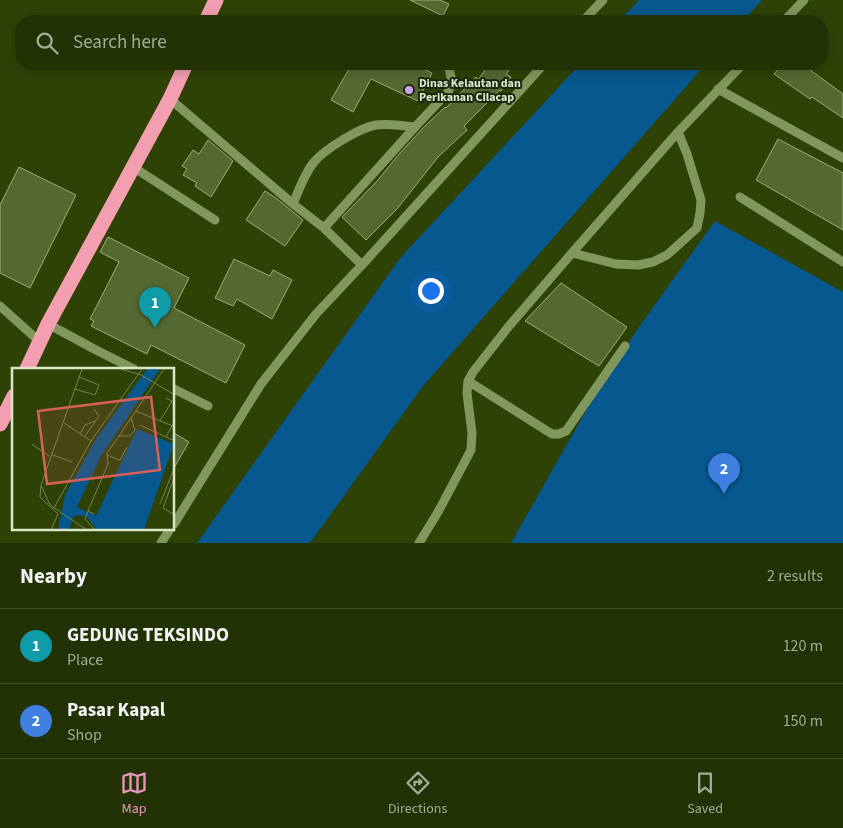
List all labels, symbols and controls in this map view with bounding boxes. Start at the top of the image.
search box [15,15,828,70]
icon: search [33,29,61,57]
text: Search here [73,29,167,56]
place label: Dinas Kelautan dan Perikanan Cilacap [419,75,521,106]
marker: Dinas Kelautan dan Perikanan Cilacap [403,84,415,96]
your location [418,278,444,304]
pin: 1 [139,287,171,328]
inset map [12,368,175,530]
pin: 2 [708,453,740,494]
text: Nearby [20,561,87,591]
text: 2 results [767,565,823,587]
text: GEDUNG TEKSINDO [67,622,229,649]
text: 1 [32,635,40,657]
text: 120 m [783,635,823,657]
text: Place [67,649,103,671]
text: Pasar Kapal [67,697,165,724]
text: 2 [32,710,40,732]
text: 150 m [783,710,823,732]
text: Shop [67,724,102,746]
tab: Map [120,769,148,819]
tab: Directions [388,769,447,819]
tab: Saved [687,769,723,819]

